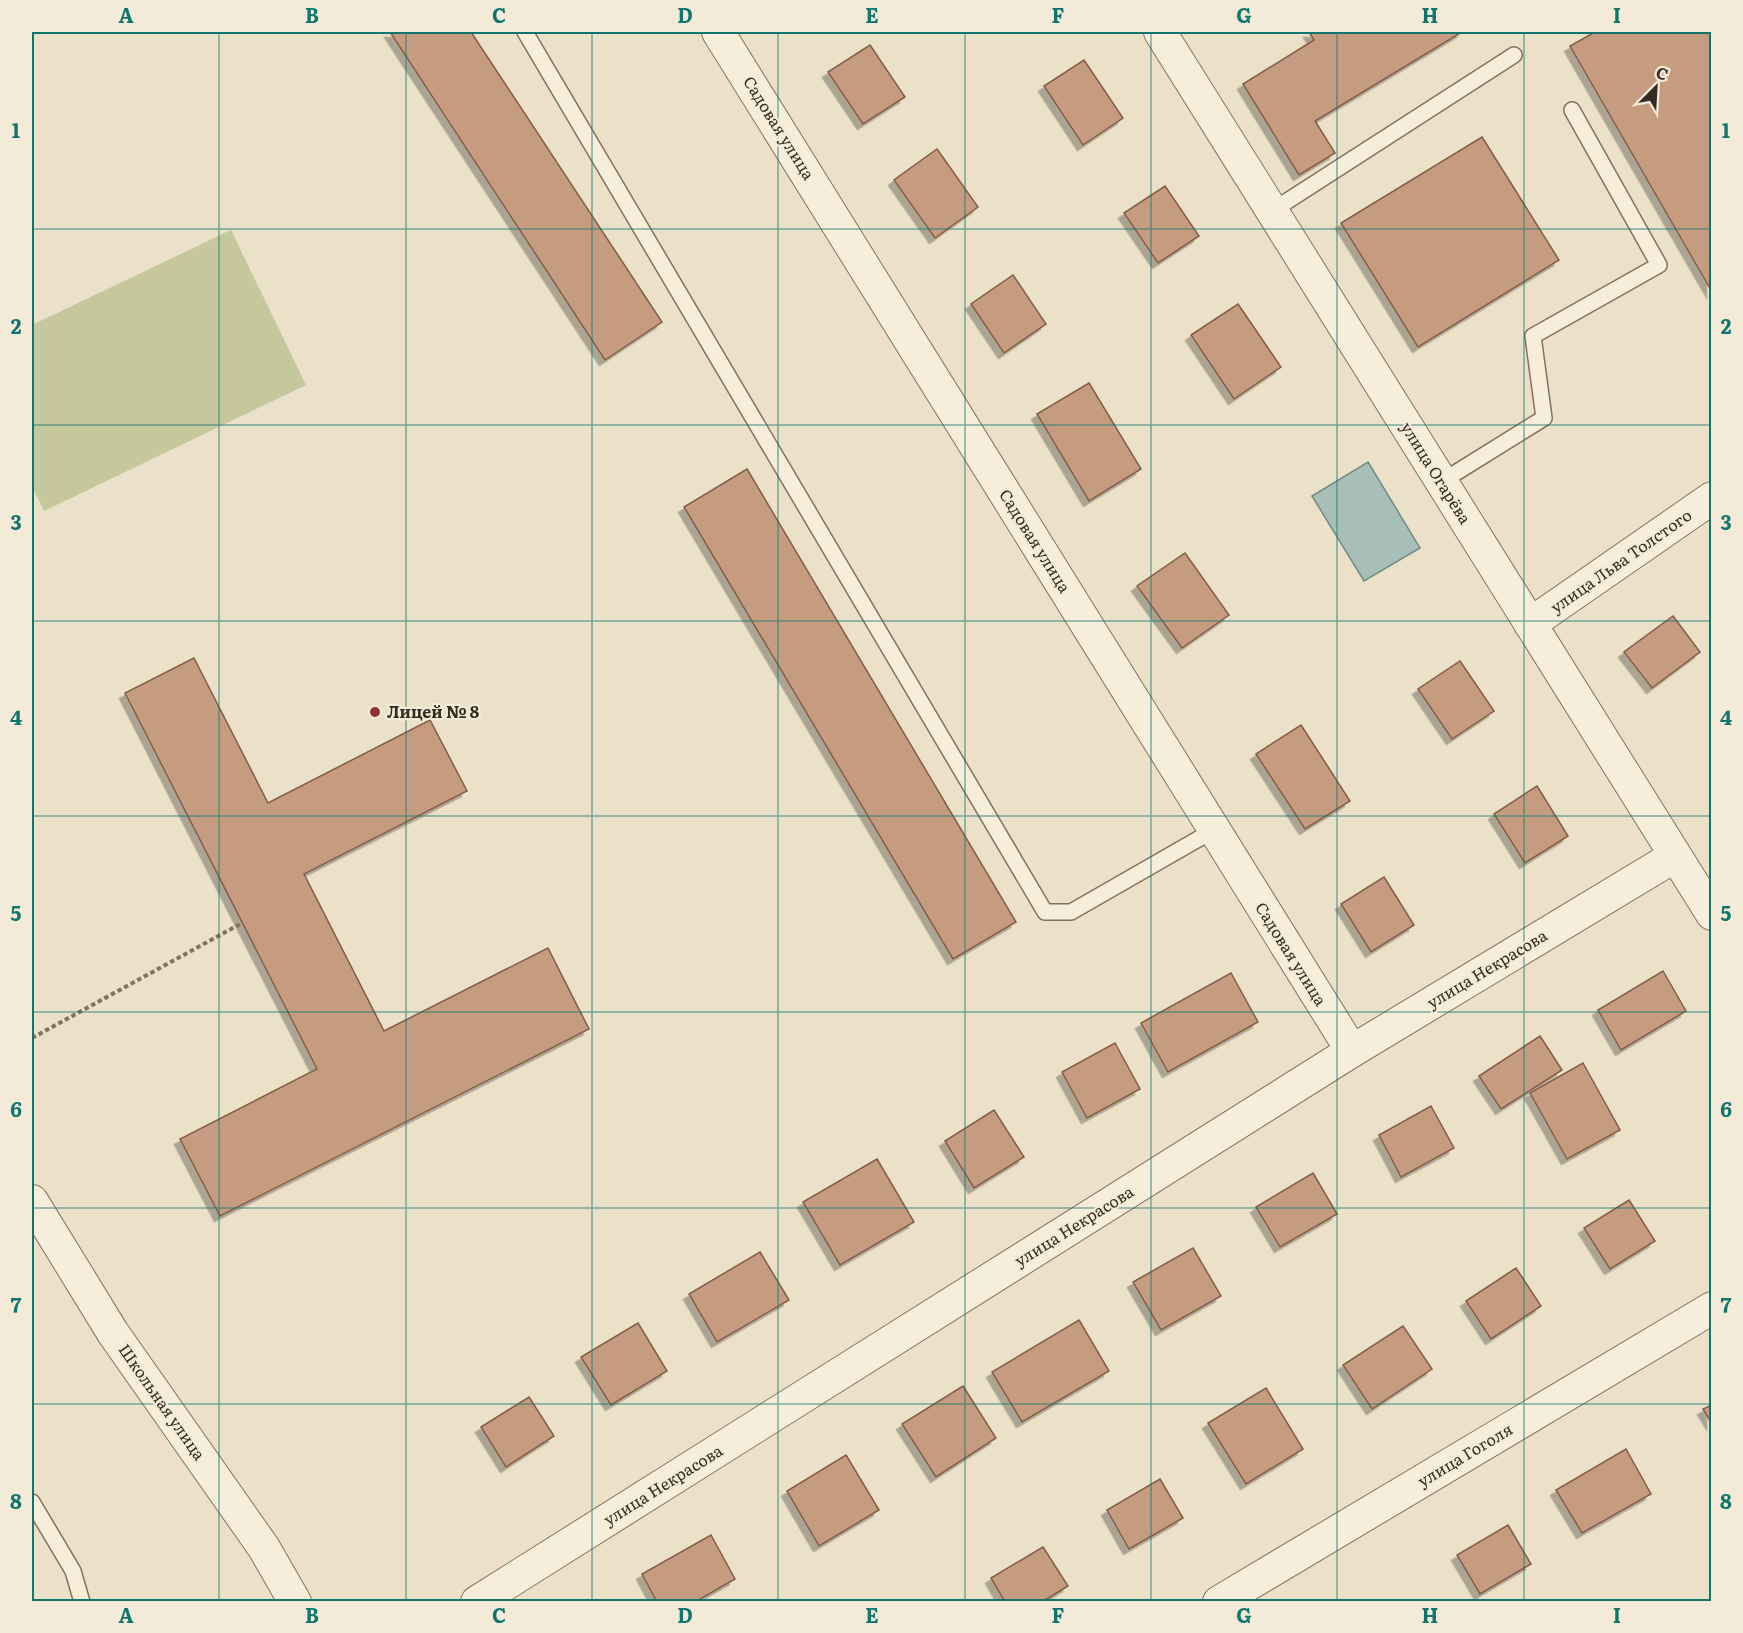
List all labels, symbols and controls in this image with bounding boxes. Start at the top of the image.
text: A [118,0,134,29]
text: B [305,0,319,29]
text: C [492,0,506,29]
text: D [677,0,693,29]
text: E [865,0,879,29]
text: F [1052,0,1065,29]
text: G [1236,0,1252,29]
text: H [1422,0,1438,29]
text: I [1613,0,1621,29]
north arrow [1626,57,1686,117]
text: С [1652,59,1673,86]
street label: Садовая улица [738,71,822,184]
text: 1 [12,114,20,144]
text: 1 [1722,114,1730,144]
text: 2 [11,310,22,340]
text: 2 [1721,310,1732,340]
street label: улица Огарёва [1396,417,1478,529]
street label: Садовая улица [994,484,1078,597]
street label: улица Льва Толстого [1545,502,1696,618]
text: 3 [10,506,22,536]
text: 3 [1720,506,1732,536]
place label: Лицей № 8 [387,699,480,723]
text: 4 [10,701,22,731]
text: 4 [1720,701,1732,731]
marker: Лицей № 8 [368,705,382,719]
text: 5 [11,897,22,927]
street label: Садовая улица [1250,897,1334,1010]
text: 5 [1721,897,1732,927]
street label: улица Некрасова [1422,922,1552,1014]
text: 6 [10,1093,22,1123]
text: 6 [1720,1093,1732,1123]
street label: улица Некрасова [1009,1179,1138,1272]
text: 7 [11,1289,22,1319]
text: 7 [1721,1289,1732,1319]
street label: Школьная улица [114,1338,212,1465]
street label: улица Гоголя [1412,1416,1516,1492]
street label: улица Некрасова [598,1438,727,1531]
text: 8 [10,1485,22,1515]
text: 8 [1720,1485,1732,1515]
text: A [118,1599,134,1629]
text: B [305,1599,319,1629]
text: C [492,1599,506,1629]
text: D [677,1599,693,1629]
text: E [865,1599,879,1629]
text: F [1052,1599,1065,1629]
text: G [1236,1599,1252,1629]
text: H [1422,1599,1438,1629]
text: I [1613,1599,1621,1629]

